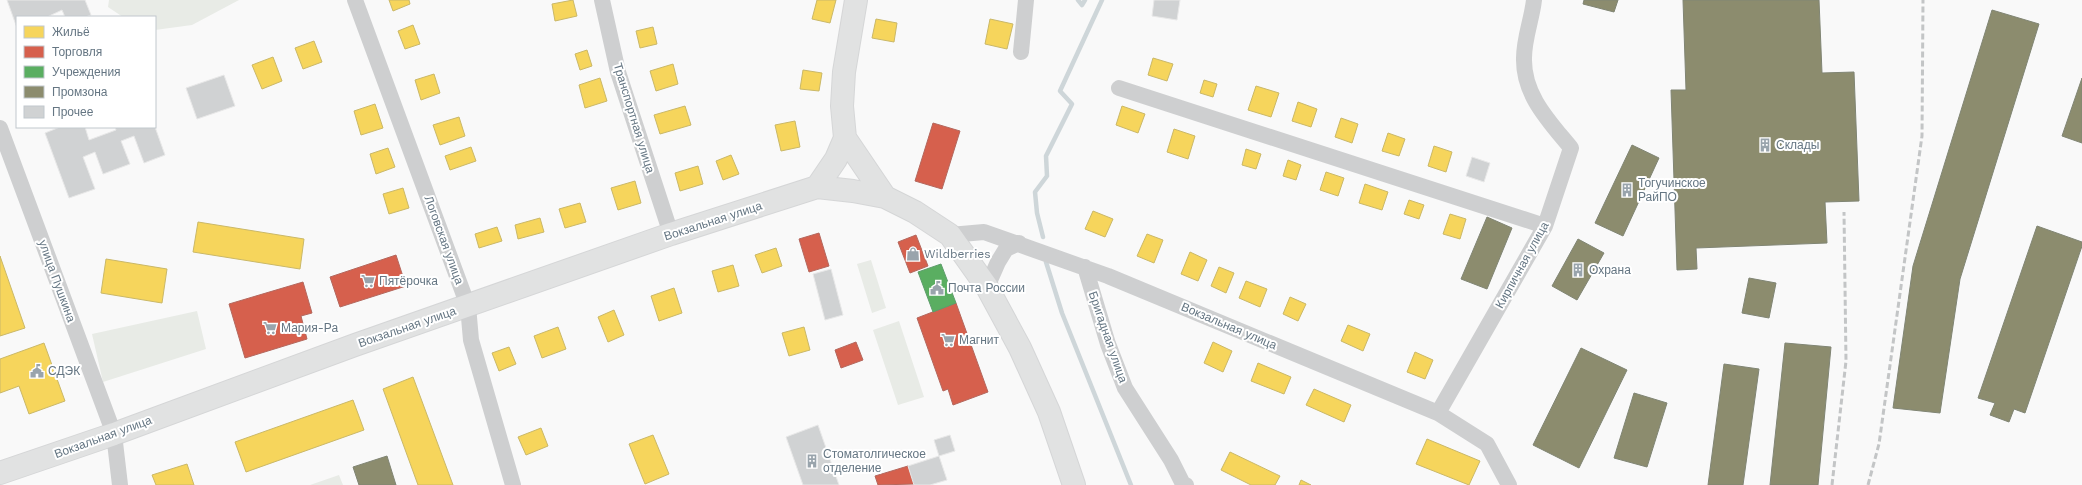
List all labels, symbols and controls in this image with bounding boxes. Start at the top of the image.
legend [16,16,156,128]
text: Жильё [52,25,90,39]
text: Торговля [52,45,102,59]
street label: Транспортная улица [611,61,658,175]
text: Учреждения [52,65,121,79]
text: Промзона [52,85,108,99]
text: Прочее [52,105,94,119]
building icon: Склады [1757,137,1773,153]
place label: Склады [1776,138,1819,152]
place label: Тогучинское РайПО [1638,176,1706,204]
building icon: Тогучинское РайПО [1619,182,1635,198]
street label: Логовская улица [421,194,467,287]
street label: Вокзальная улица [662,198,764,243]
street label: Кирпичная улица [1492,219,1552,311]
street label: улица Пушкина [36,238,78,324]
shop icon: Wildberries [905,246,921,262]
place label: Wildberries [924,247,991,261]
building icon: Охрана [1570,262,1586,278]
place label: Охрана [1589,263,1631,277]
supermarket icon: Пятёрочка [360,273,376,289]
place label: Пятёрочка [379,274,438,288]
public building icon: Почта России [929,280,945,296]
place label: Почта России [948,281,1025,295]
street label: Бригадная улица [1086,289,1130,385]
street label: Вокзальная улица [1179,300,1279,353]
street label: Вокзальная улица [356,304,458,350]
supermarket icon: Мария-Ра [262,320,278,336]
place label: Мария-Ра [281,321,338,335]
supermarket icon: Магнит [940,332,956,348]
place label: Магнит [959,333,1000,347]
public building icon: СДЭК [29,363,45,379]
place label: СДЭК [48,364,80,378]
street label: Вокзальная улица [53,413,154,461]
place label: Стоматолгическое отделение [823,447,926,475]
building icon: Стоматолгическое отделение [804,453,820,469]

